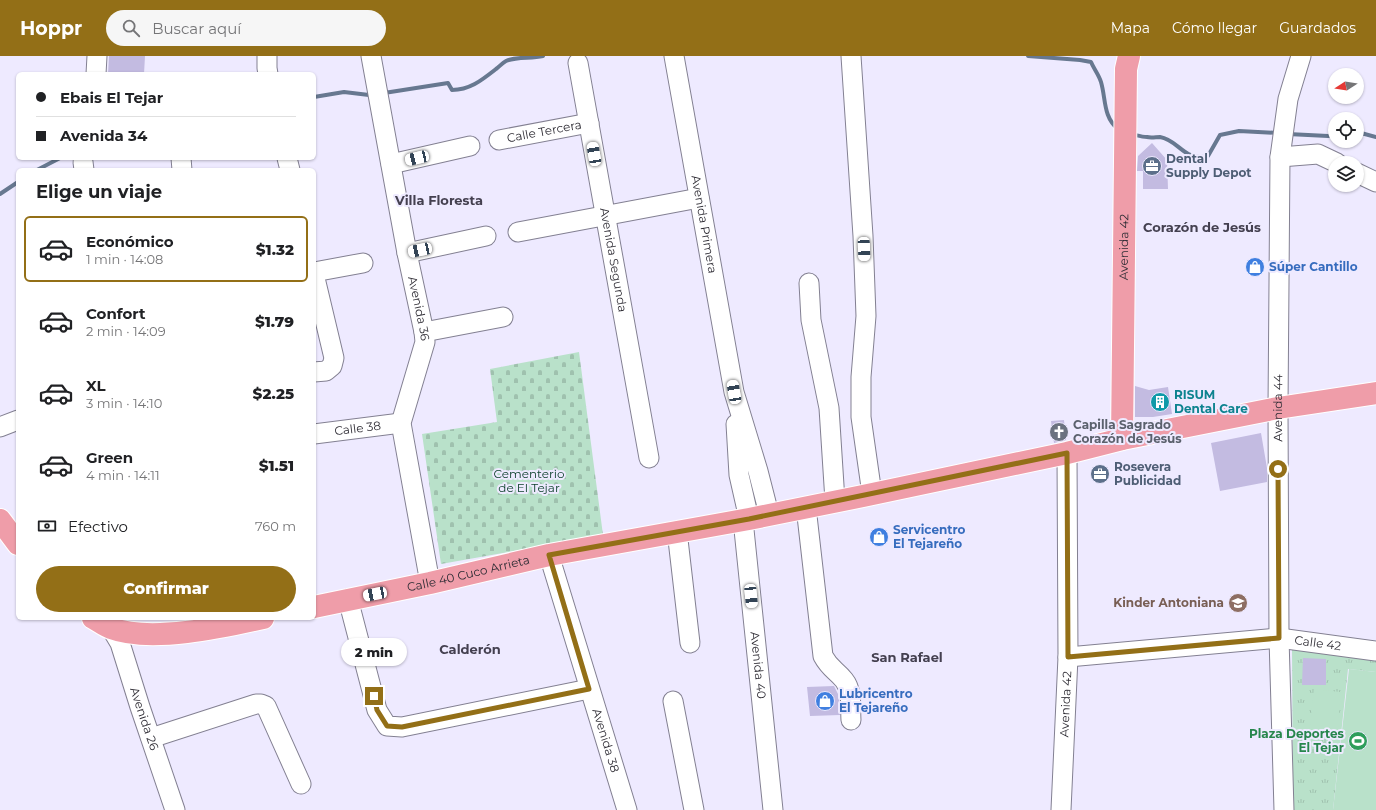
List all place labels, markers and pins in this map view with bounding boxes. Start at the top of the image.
place label: Dental Supply Depot [1166,151,1252,180]
office icon: Dental Supply Depot [1141,155,1163,177]
shop icon: Súper Cantillo [1244,256,1266,278]
place label: Súper Cantillo [1269,259,1358,274]
place label: RISUM Dental Care [1174,387,1248,416]
building icon: RISUM Dental Care [1149,391,1171,413]
place label: Capilla Sagrado Corazón de Jesús [1073,417,1182,446]
church icon: Capilla Sagrado Corazón de Jesús [1048,421,1070,443]
place label: Rosevera Publicidad [1114,459,1181,488]
office icon: Rosevera Publicidad [1089,463,1111,485]
place label: Servicentro El Tejareño [893,522,966,551]
shop icon: Servicentro El Tejareño [868,526,890,548]
school or university icon: Kinder Antoniana [1227,592,1249,614]
place label: Kinder Antoniana [1113,595,1224,610]
place label: Lubricentro El Tejareño [839,686,913,715]
shop icon: Lubricentro El Tejareño [814,690,836,712]
place label: Plaza Deportes El Tejar [1249,726,1345,755]
sports icon: Plaza Deportes El Tejar [1347,730,1369,752]

